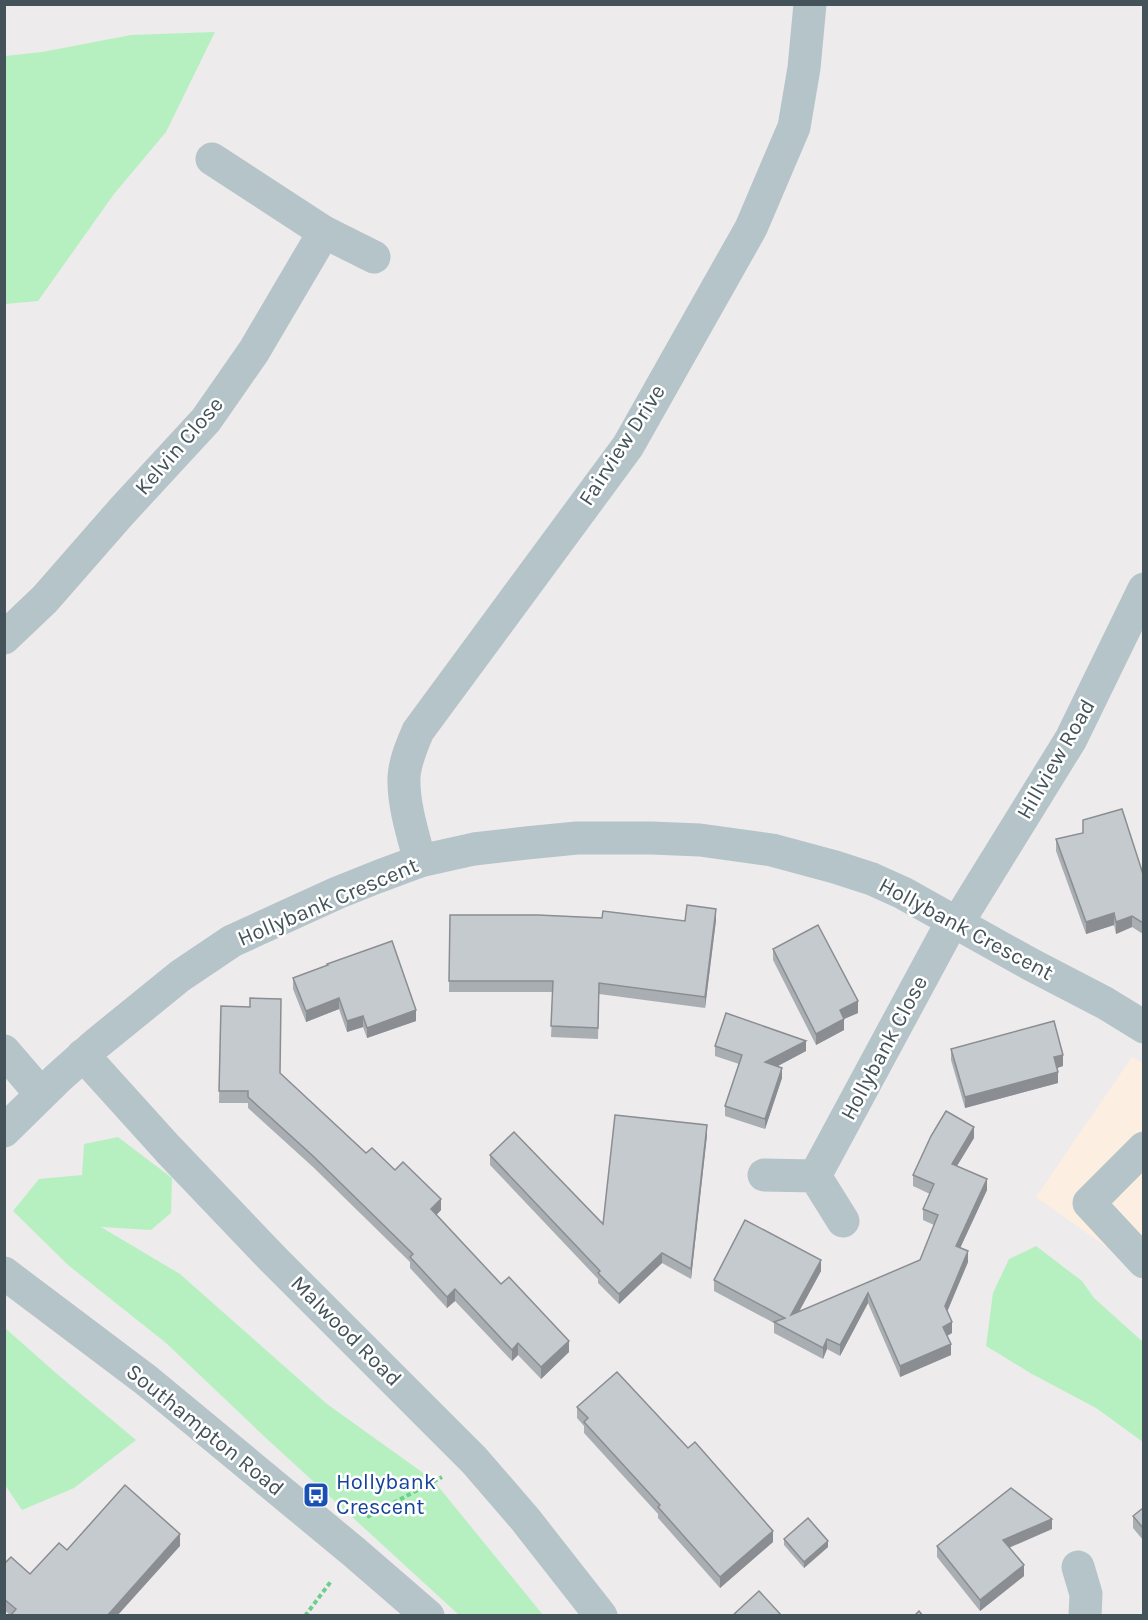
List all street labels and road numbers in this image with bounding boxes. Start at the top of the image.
street label: Fairview Drive [573,380,671,510]
street label: Kelvin Close [129,392,229,500]
street label: Hillview Road [1011,694,1101,824]
street label: Hollybank Crescent [234,852,422,952]
street label: Hollybank Crescent [874,872,1058,986]
street label: Hollybank Close [835,971,933,1125]
street label: Malwood Road [285,1270,407,1392]
street label: Southampton Road [121,1358,289,1502]

